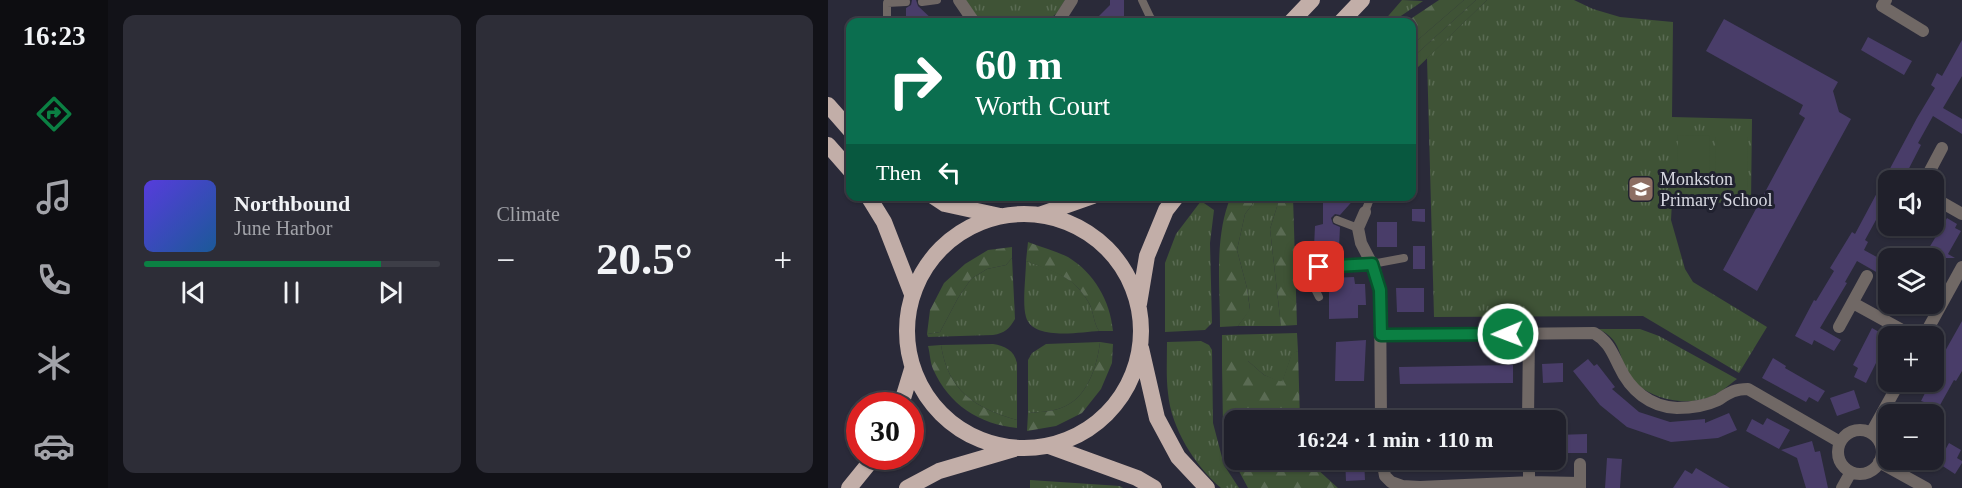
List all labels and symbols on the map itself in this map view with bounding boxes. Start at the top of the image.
place label: Monkston Primary School [1660,169,1773,210]
school or university icon: Monkston Primary School [1626,174,1656,204]
pin [1293,241,1344,292]
position arrow [1476,302,1540,366]
speed limit sign: 30 [846,392,924,470]

